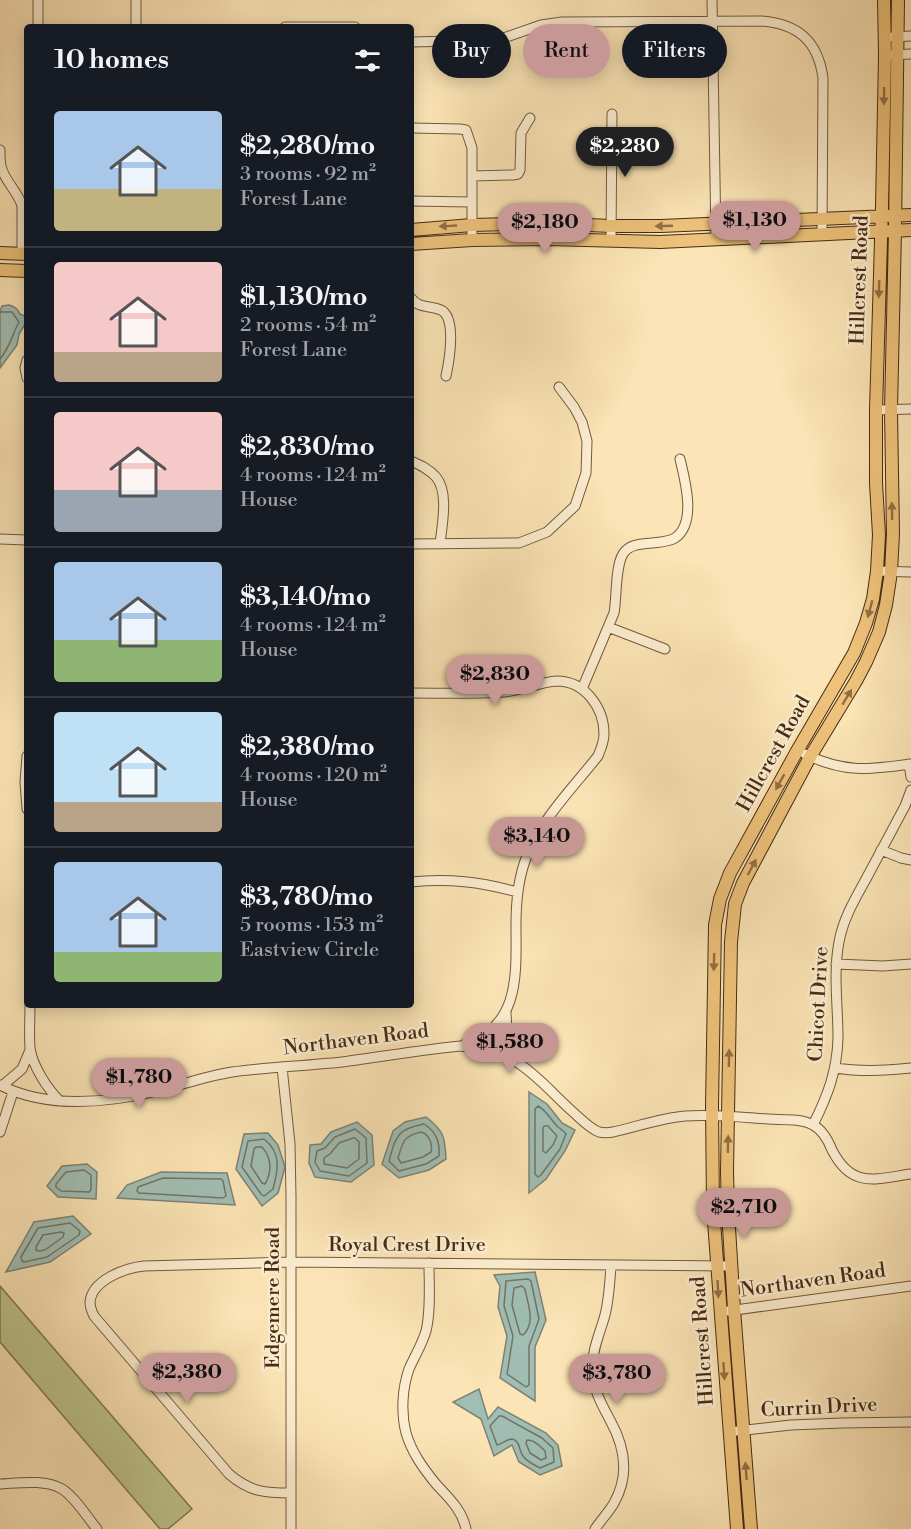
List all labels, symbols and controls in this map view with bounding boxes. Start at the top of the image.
chip: Buy [432,24,511,78]
chip: Rent [523,24,610,78]
chip: Filters [622,24,727,78]
text: 10 homes [54,44,169,76]
icon: filters [351,44,384,77]
one-way arrow [879,86,889,105]
pin: $2,280 [576,127,674,178]
text: $2,280/mo [240,130,375,162]
text: $2,280 [590,134,660,159]
icon: home [102,135,174,207]
text: 3 rooms · 92 m² [240,162,376,187]
text: Forest Lane [240,187,347,212]
pin: $1,130 [706,201,804,252]
pin: $2,180 [496,203,594,254]
text: $1,130 [723,208,787,233]
text: $2,180 [511,210,579,235]
street label: Hillcrest Road [845,214,875,345]
one-way arrow [654,221,673,230]
one-way arrow [438,222,457,231]
one-way arrow [874,280,883,299]
text: $1,130/mo [240,281,368,313]
icon: home [102,286,174,358]
text: 2 rooms · 54 m² [240,313,376,338]
text: Forest Lane [240,338,347,363]
text: $2,830/mo [240,431,375,463]
icon: home [102,436,174,508]
text: 4 rooms · 124 m² [240,463,386,488]
text: House [240,488,298,513]
one-way arrow [887,501,897,520]
text: $3,140/mo [240,581,371,613]
icon: home [102,586,174,658]
one-way arrow [865,600,874,618]
text: 4 rooms · 124 m² [240,613,386,638]
text: House [240,638,298,663]
pin: $2,830 [446,655,544,706]
text: $2,830 [460,662,530,687]
one-way arrow [841,689,852,705]
street label: Hillcrest Road [732,691,817,817]
text: $2,380/mo [240,731,375,763]
icon: home [102,736,174,808]
text: 4 rooms · 120 m² [240,763,387,788]
one-way arrow [775,773,785,790]
text: House [240,788,298,813]
pin: $3,140 [488,817,586,868]
text: $3,140 [504,824,570,849]
one-way arrow [747,858,757,875]
text: $3,780/mo [240,881,373,913]
icon: home [102,886,174,958]
text: 5 rooms · 153 m² [240,913,383,938]
text: Eastview Circle [240,938,379,963]
street label: Chicot Drive [803,946,835,1062]
one-way arrow [709,952,719,971]
street label: Northaven Road [282,1019,431,1061]
pin: $1,580 [461,1023,559,1074]
text: $1,580 [476,1030,544,1055]
one-way arrow [724,1049,734,1068]
pin: $1,780 [90,1058,188,1109]
text: $1,780 [106,1065,172,1090]
one-way arrow [723,1134,732,1153]
pin: $2,710 [695,1188,793,1239]
text: $2,710 [711,1195,777,1220]
street label: Edgemere Road [261,1226,286,1369]
street label: Royal Crest Drive [328,1233,486,1258]
street label: Northaven Road [739,1258,888,1304]
street label: Hillcrest Road [686,1275,720,1407]
one-way arrow [714,1279,723,1298]
pin: $2,380 [138,1353,236,1404]
pin: $3,780 [568,1354,666,1405]
text: $2,380 [152,1360,222,1385]
text: $3,780 [583,1361,651,1386]
one-way arrow [719,1361,729,1380]
street label: Currin Drive [760,1392,878,1424]
one-way arrow [742,1461,751,1480]

